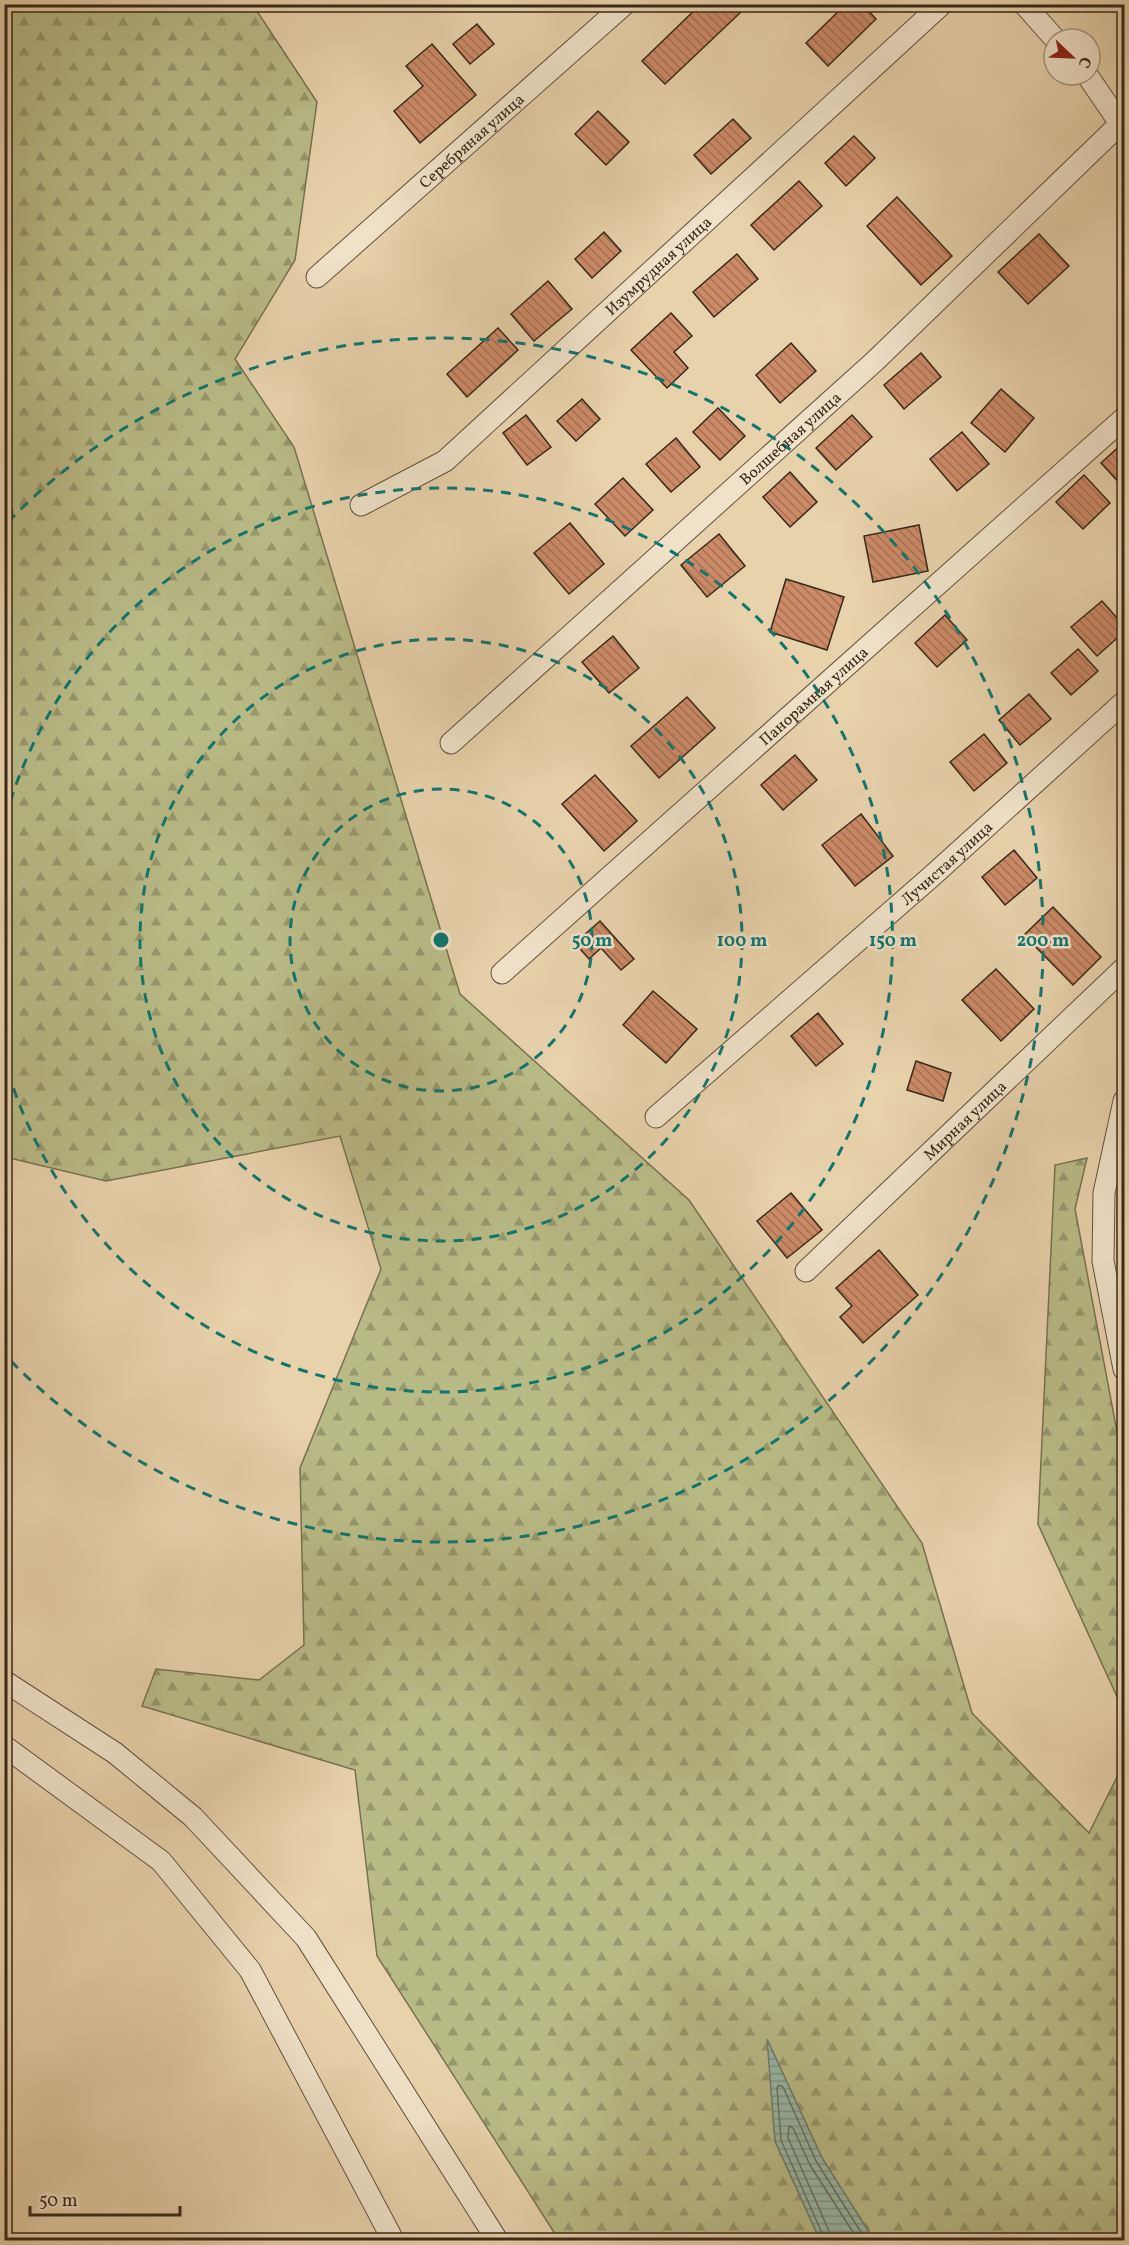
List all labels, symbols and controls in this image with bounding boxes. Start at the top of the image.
north arrow [1042,27,1102,87]
text: С [1072,53,1096,71]
street label: Серебряная улица [415,89,530,195]
street label: Изумрудная улица [601,212,717,321]
street label: Волшебная улица [735,388,847,491]
street label: Панорамная улица [755,642,874,752]
street label: Лучистая улица [897,817,998,911]
text: 50 m [572,929,612,954]
text: 100 m [717,929,767,954]
text: 150 m [869,929,917,954]
text: 200 m [1017,929,1069,954]
centre of rings [431,930,451,950]
street label: Мирная улица [920,1076,1012,1166]
scale bar [30,2179,180,2217]
text: 50 m [39,2189,78,2214]

